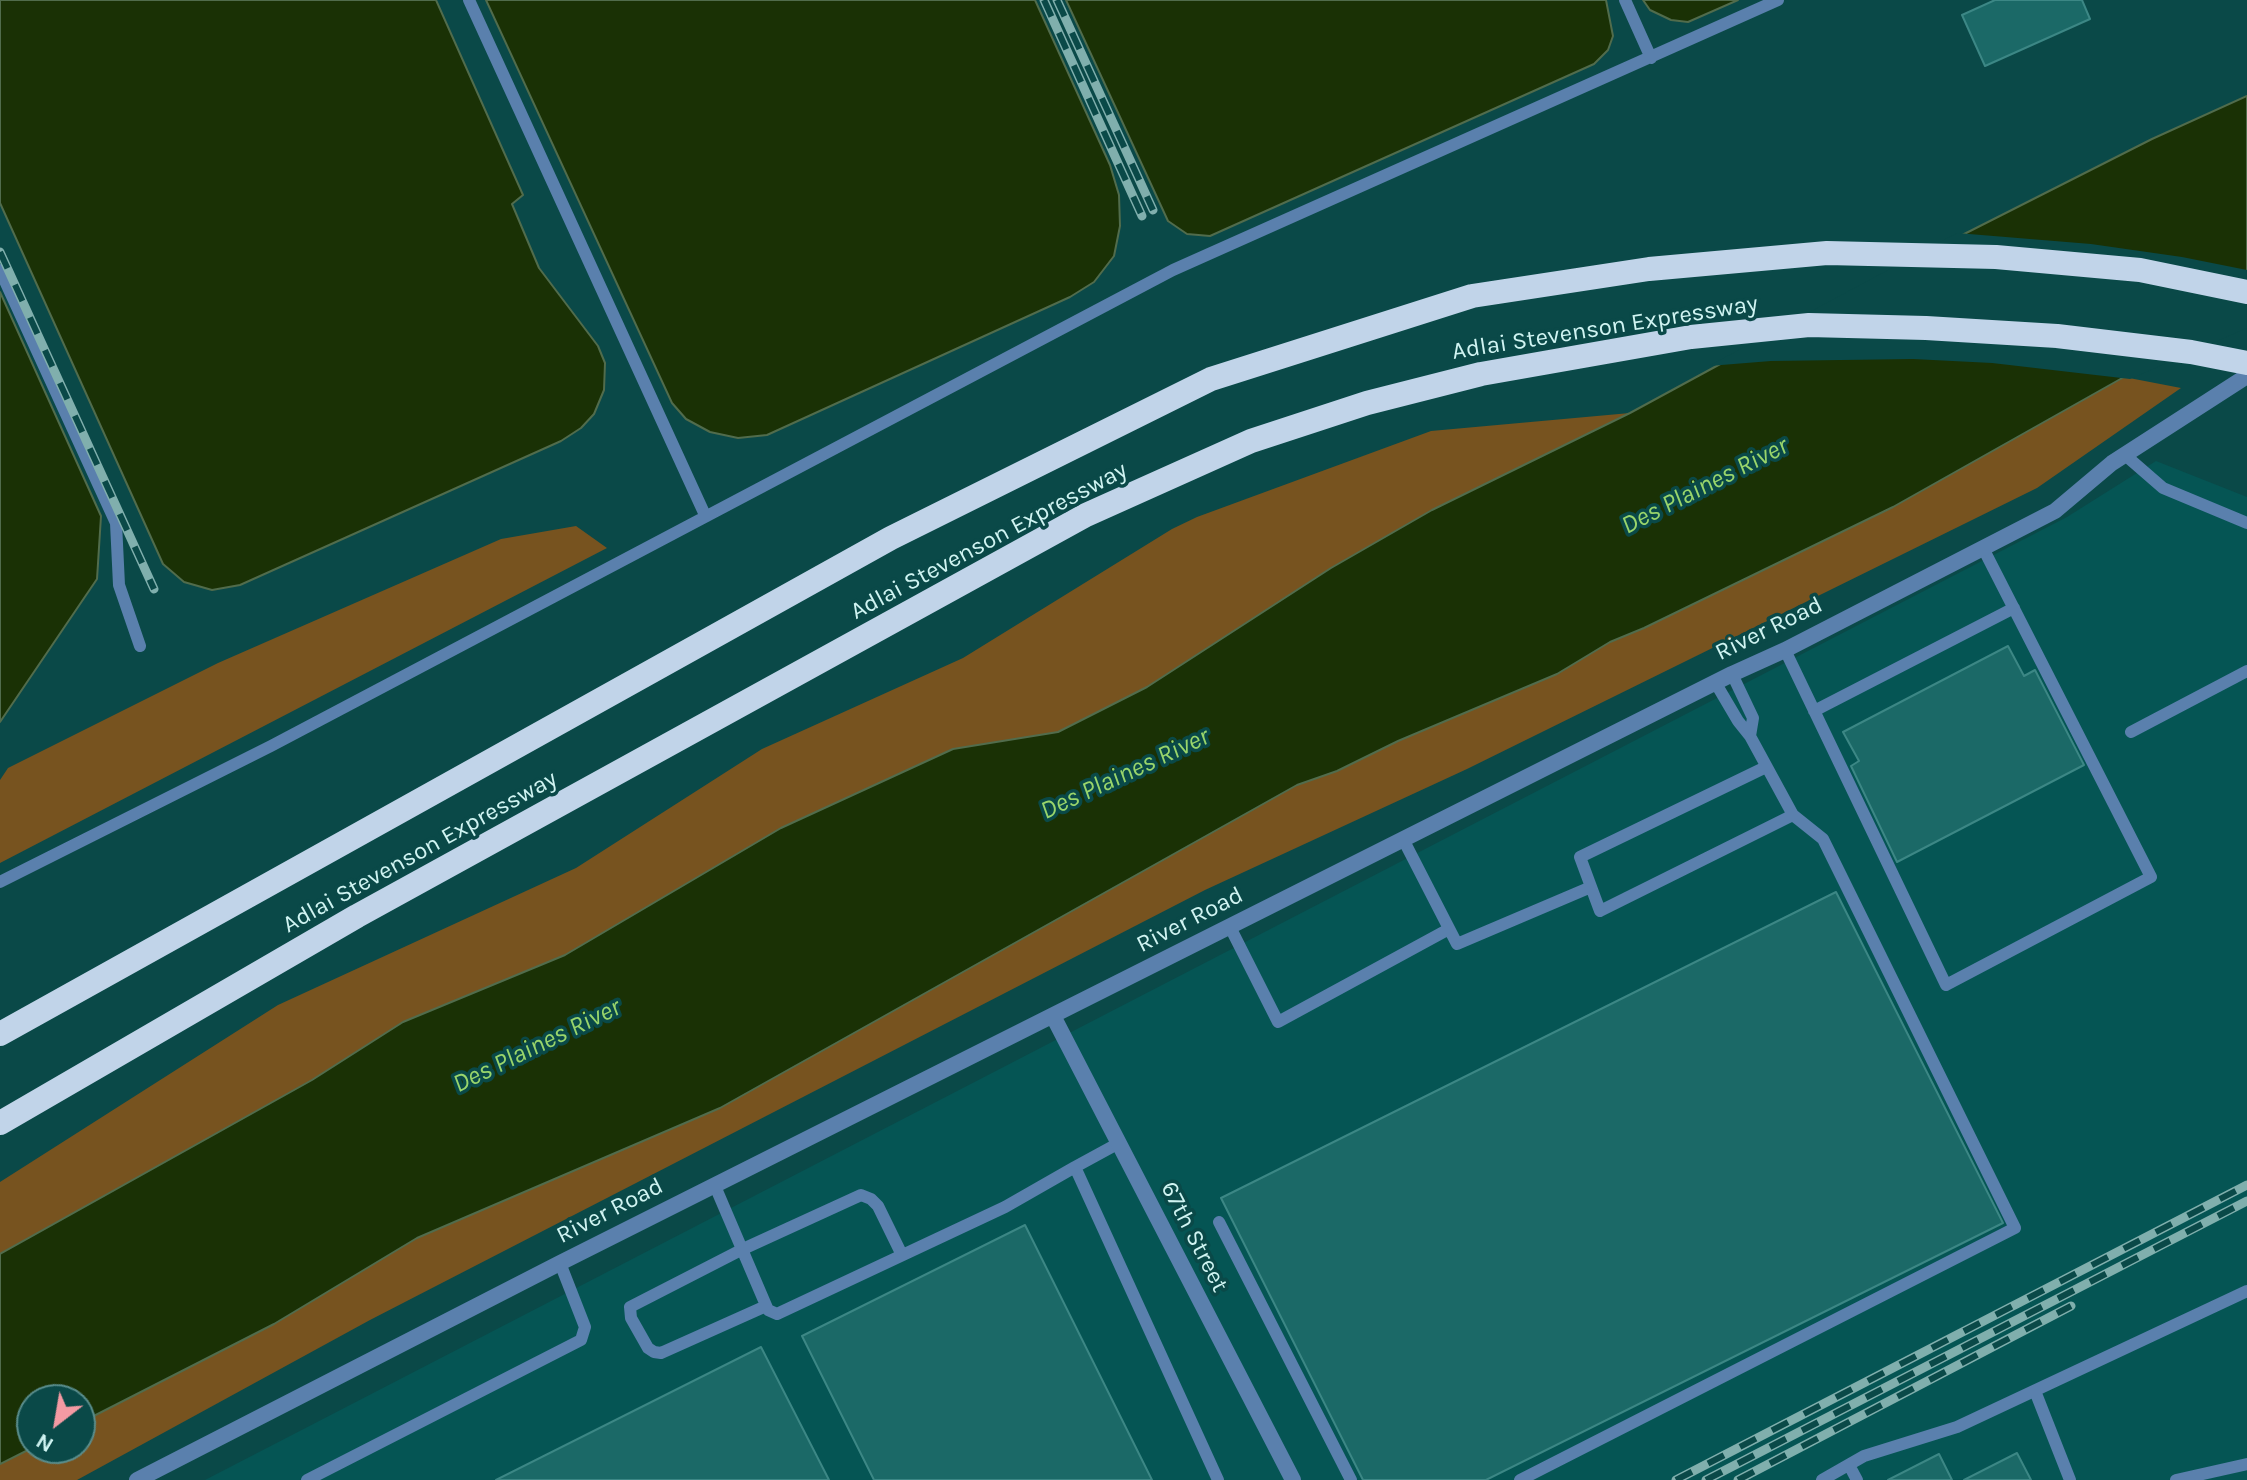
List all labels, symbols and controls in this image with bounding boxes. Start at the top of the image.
street label: Adlai Stevenson Expressway [1450,290,1760,366]
water label: Des Plaines River [1616,431,1794,541]
street label: Adlai Stevenson Expressway [846,456,1132,626]
street label: River Road [1711,591,1827,667]
water label: Des Plaines River [1035,721,1215,827]
street label: Adlai Stevenson Expressway [278,764,562,940]
street label: River Road [1132,881,1248,959]
water label: Des Plaines River [448,992,626,1100]
street label: River Road [552,1172,668,1250]
street label: 67th Street [1154,1177,1234,1297]
north arrow [16,1384,96,1464]
text: N [31,1428,58,1458]

